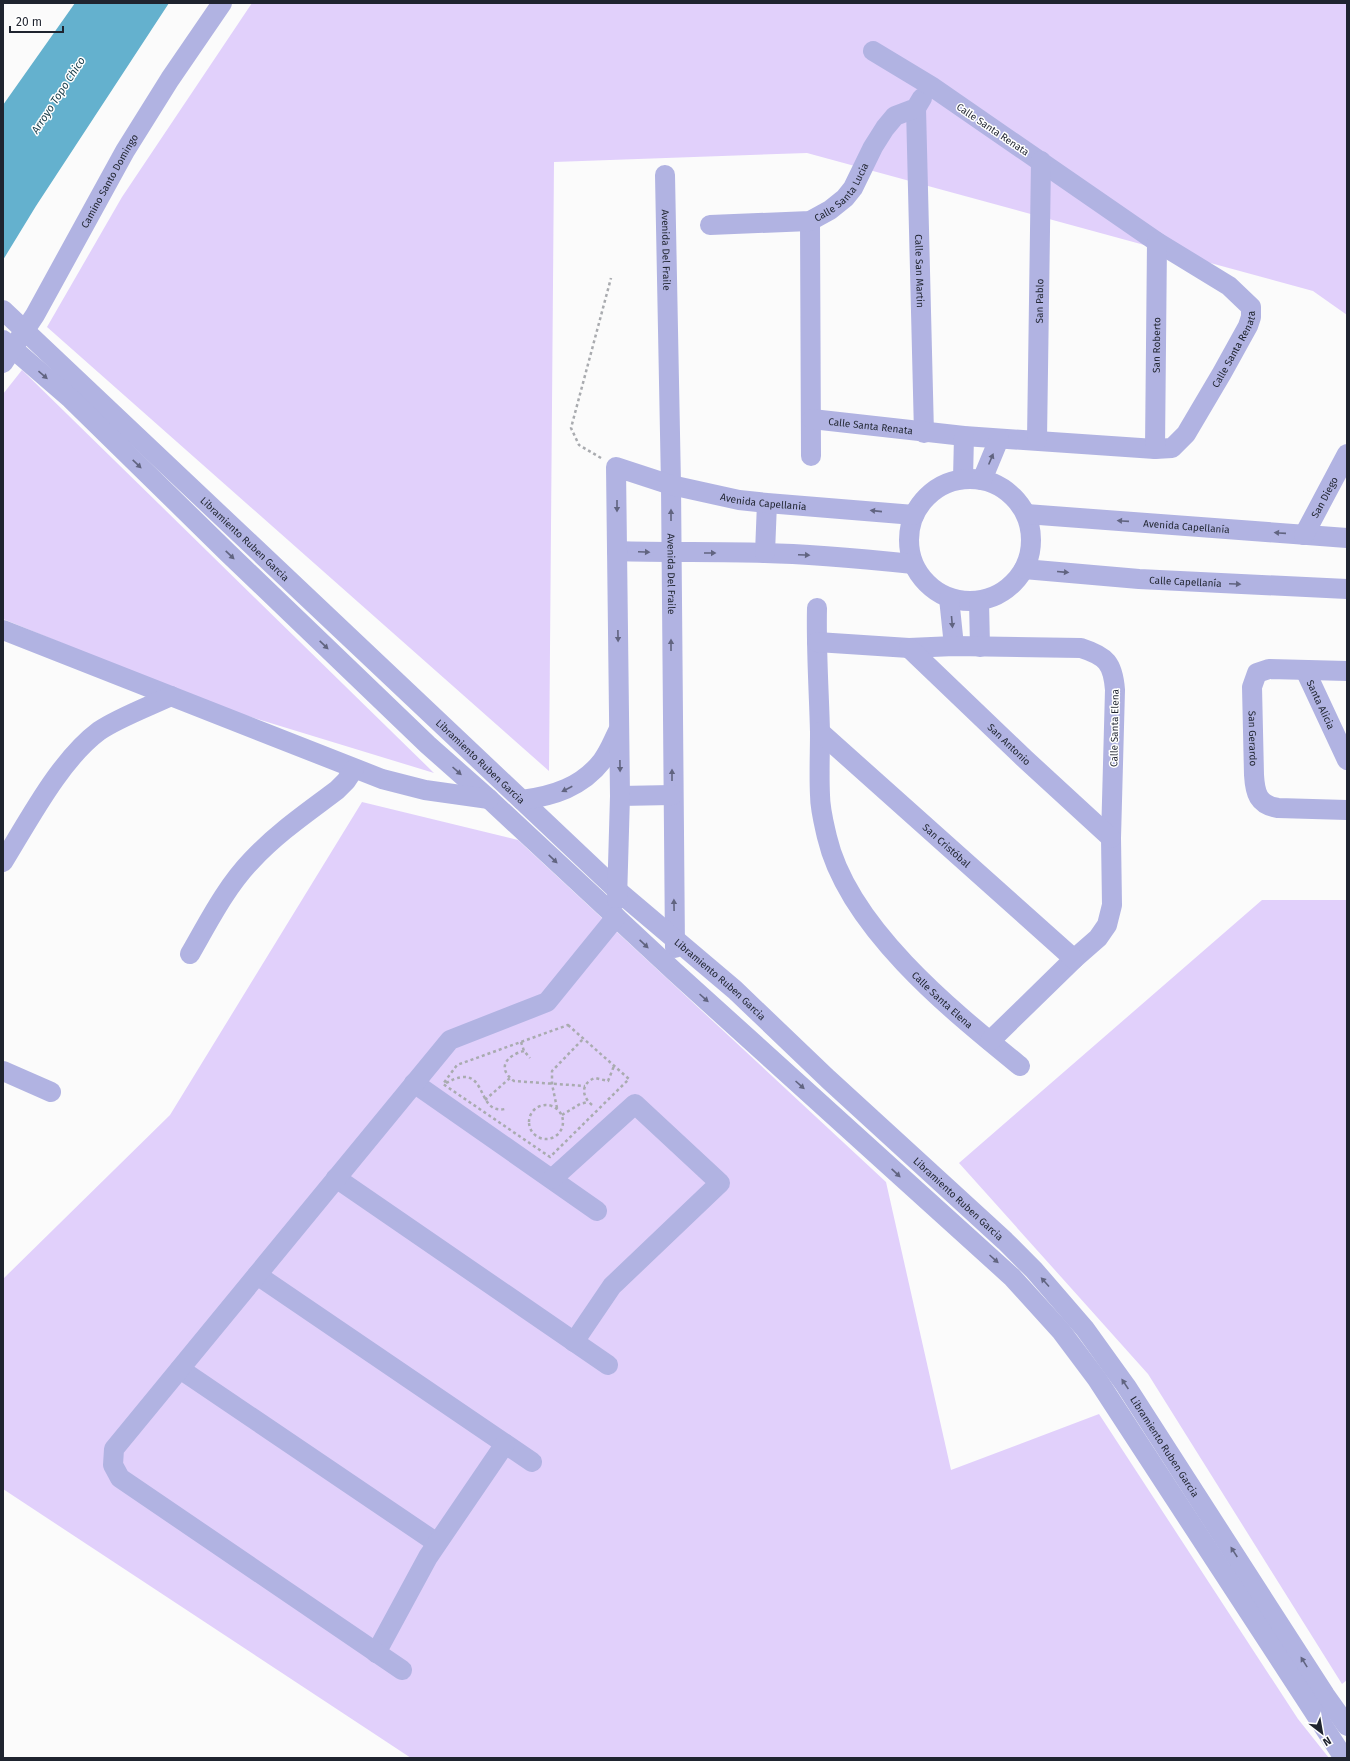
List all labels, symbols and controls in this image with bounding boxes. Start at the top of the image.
scale bar [10,8,63,34]
text: 20 m [16,15,42,29]
water label: Arroyo Topo Chico [28,54,88,137]
street label: Calle Santa Renata [954,101,1031,159]
street label: Camino Santo Domingo [79,132,141,230]
street label: Calle Santa Lucia [812,161,871,225]
street label: Avenida Del Fraile [659,209,672,291]
street label: Calle San Martin [912,234,926,308]
street label: San Pablo [1034,278,1046,324]
street label: Calle Santa Renata [1210,311,1258,390]
street label: San Roberto [1151,317,1163,373]
one-way arrow [37,371,48,380]
street label: Calle Santa Renata [828,416,913,437]
one-way arrow [988,453,994,465]
one-way arrow [132,459,142,469]
street label: San Diego [1309,475,1341,520]
street label: Avenida Capellanía [719,491,807,513]
street label: Libramiento Ruben Garcia [197,495,291,584]
one-way arrow [614,500,620,513]
one-way arrow [668,508,674,521]
one-way arrow [870,508,882,514]
one-way arrow [1117,518,1129,525]
street label: Avenida Capellanía [1143,518,1230,536]
one-way arrow [1274,529,1286,536]
street label: Avenida Del Fraile [664,533,677,615]
one-way arrow [638,549,651,555]
one-way arrow [225,550,235,560]
one-way arrow [704,550,717,556]
one-way arrow [798,552,811,558]
one-way arrow [1057,569,1069,576]
street label: Calle Capellanía [1149,574,1222,590]
one-way arrow [1229,581,1242,587]
one-way arrow [948,616,955,628]
one-way arrow [615,630,621,643]
one-way arrow [668,639,675,651]
one-way arrow [319,640,329,650]
street label: Santa Alicia [1304,678,1337,731]
street label: Calle Santa Elena [1108,689,1122,767]
street label: San Gerardo [1246,711,1259,767]
street label: Libramiento Ruben Garcia [433,717,527,807]
street label: San Antonio [985,722,1033,768]
one-way arrow [617,760,623,773]
one-way arrow [452,766,462,775]
one-way arrow [669,768,675,781]
one-way arrow [561,785,573,792]
street label: San Cristóbal [920,822,972,870]
one-way arrow [548,854,558,863]
one-way arrow [671,898,677,911]
street label: Libramiento Ruben Garcia [672,936,768,1023]
one-way arrow [639,939,649,949]
street label: Calle Santa Elena [909,969,975,1031]
one-way arrow [698,994,709,1003]
one-way arrow [795,1080,805,1090]
street label: Libramiento Ruben Garcia [910,1155,1005,1243]
one-way arrow [891,1168,901,1178]
one-way arrow [989,1254,998,1263]
one-way arrow [1040,1277,1049,1287]
one-way arrow [1121,1379,1129,1389]
street label: Libramiento Ruben Garcia [1127,1394,1201,1500]
one-way arrow [1230,1547,1238,1557]
one-way arrow [1300,1657,1308,1667]
north arrow [1302,1713,1342,1753]
text: N [1320,1734,1333,1749]

